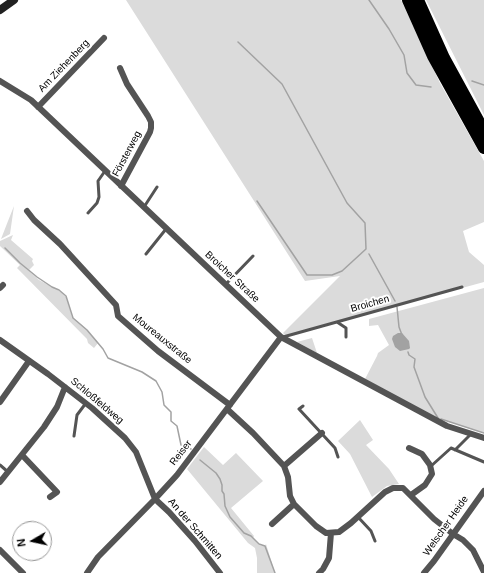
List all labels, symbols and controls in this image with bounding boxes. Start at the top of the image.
street label: Am Ziehenberg [36,37,92,95]
street label: Försterweg [110,129,144,179]
street label: Broicher Straße [202,249,262,305]
street label: Broichen [349,293,391,315]
street label: Moureauxstraße [130,311,194,367]
street label: Schloßfeldweg [68,375,126,427]
street label: Reiser [167,438,195,468]
street label: Welscher Heide [421,494,471,558]
street label: An der Schmitten [165,496,225,562]
north arrow [12,521,52,561]
text: N [15,538,28,548]

